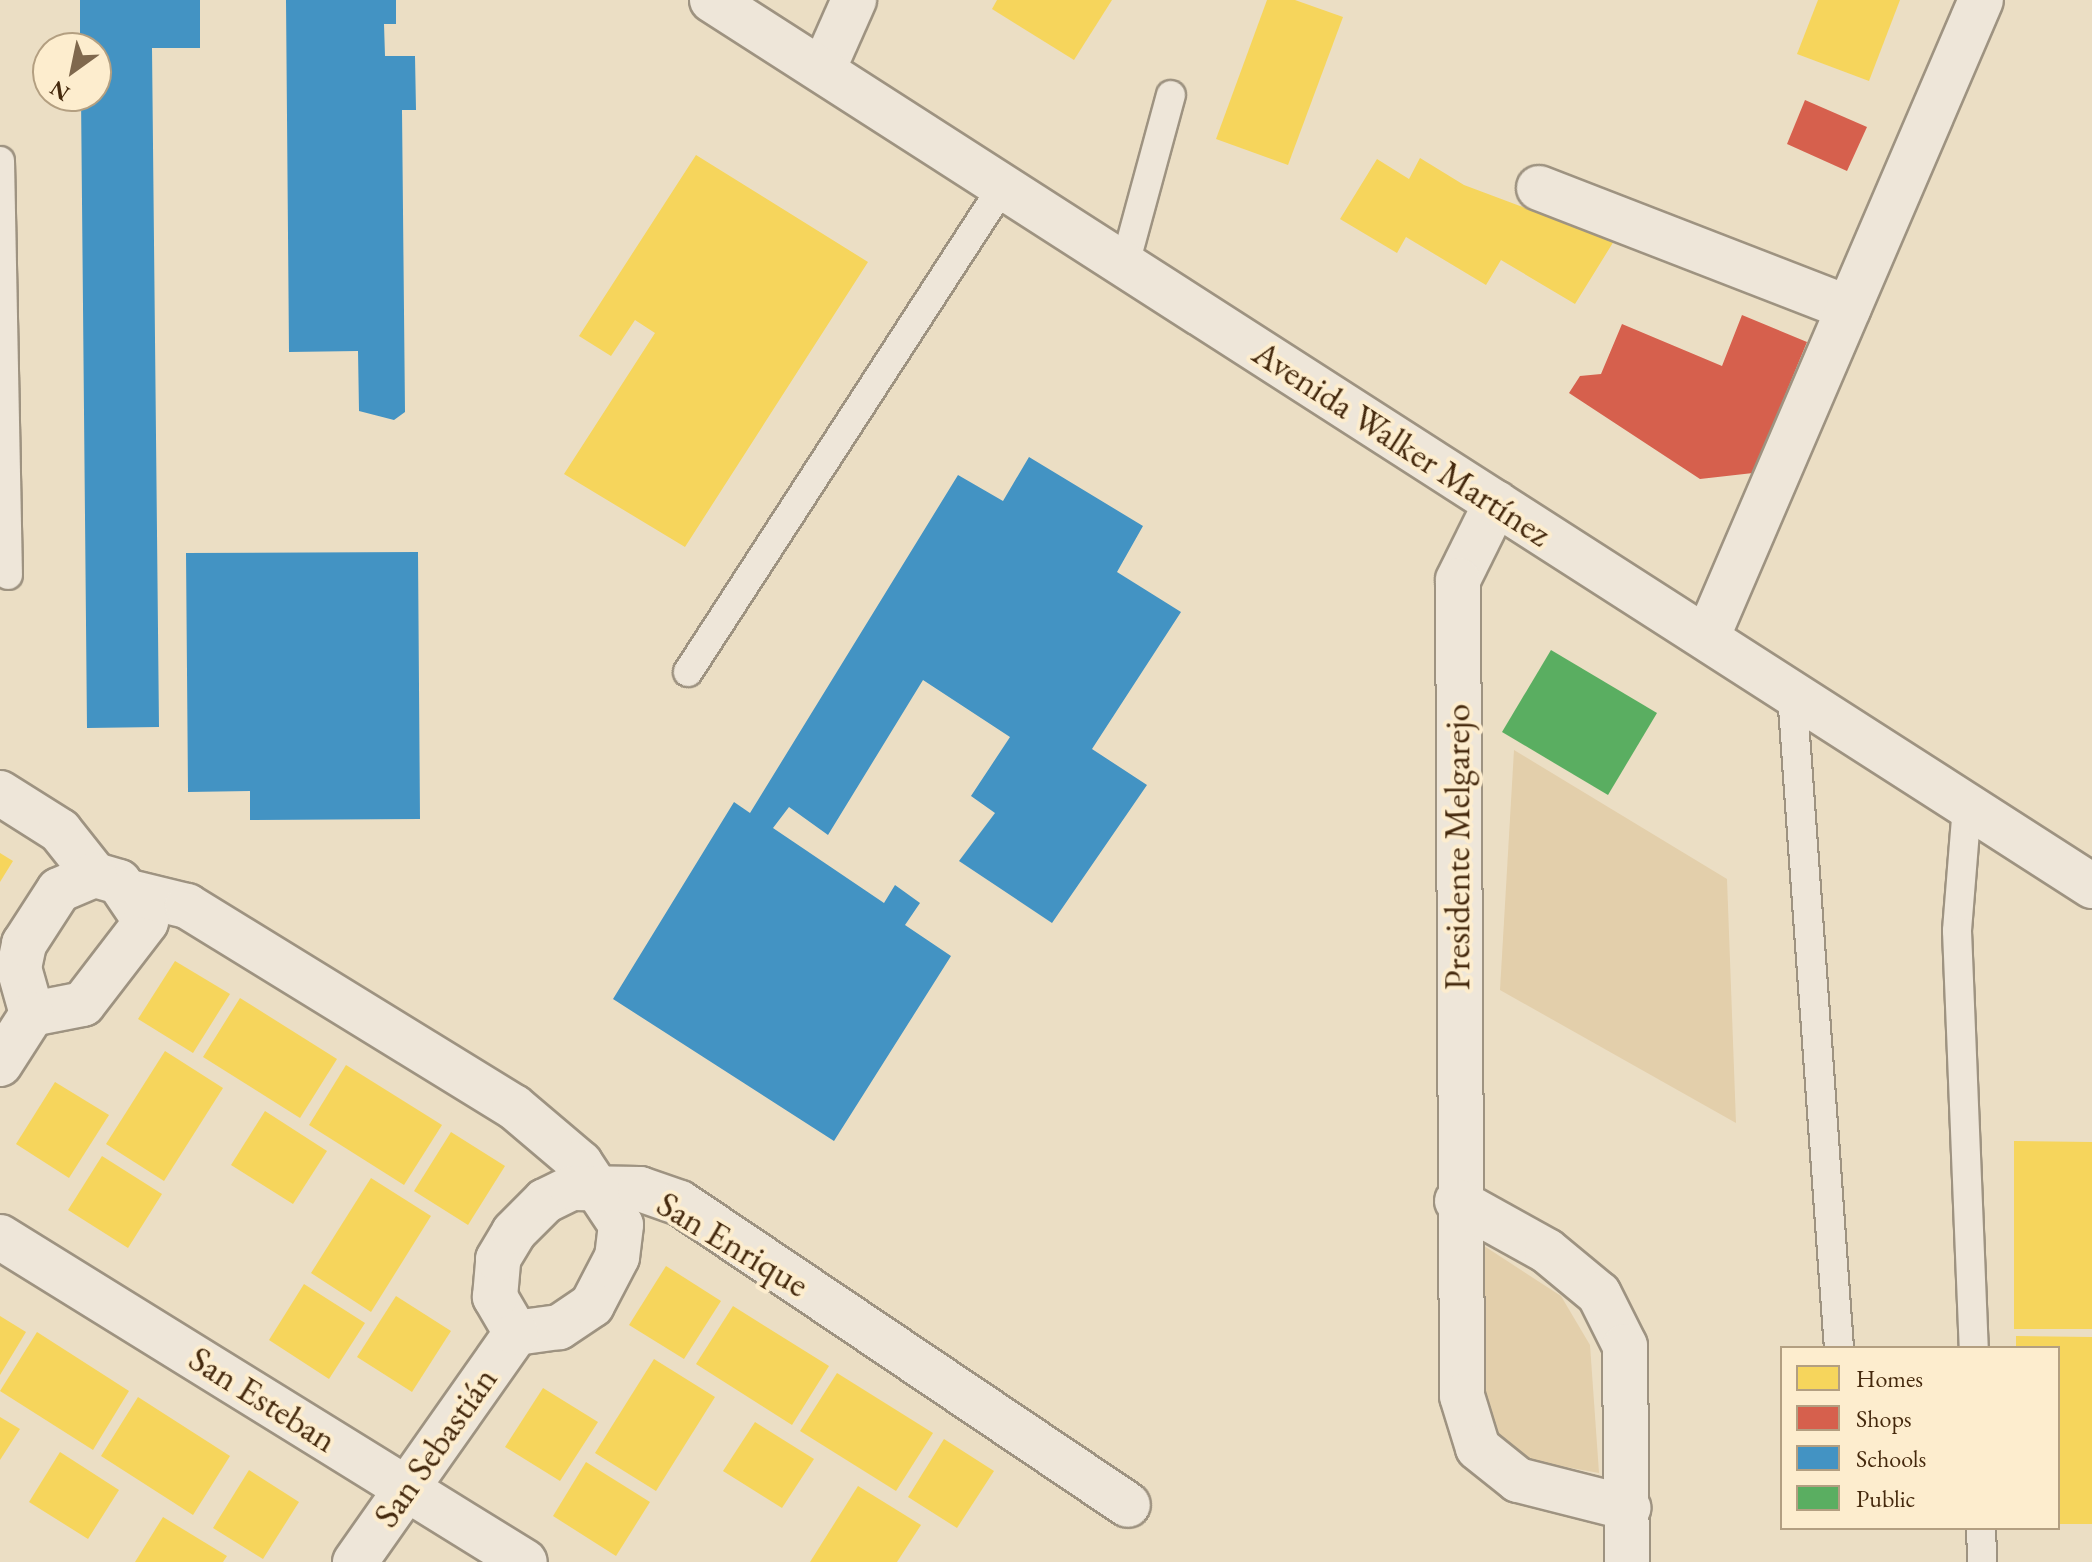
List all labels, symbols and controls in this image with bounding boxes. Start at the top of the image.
north arrow [32,32,112,112]
text: N [44,74,75,108]
street label: Avenida Walker Martínez [1245,331,1559,555]
street label: Presidente Melgarejo [1435,704,1479,990]
street label: San Enrique [649,1182,817,1306]
street label: San Esteban [181,1337,345,1461]
legend [1780,1346,2060,1530]
street label: San Sebastián [364,1359,506,1535]
text: Homes [1856,1363,1923,1394]
text: Shops [1856,1403,1912,1434]
text: Schools [1856,1443,1926,1474]
text: Public [1856,1483,1915,1514]

